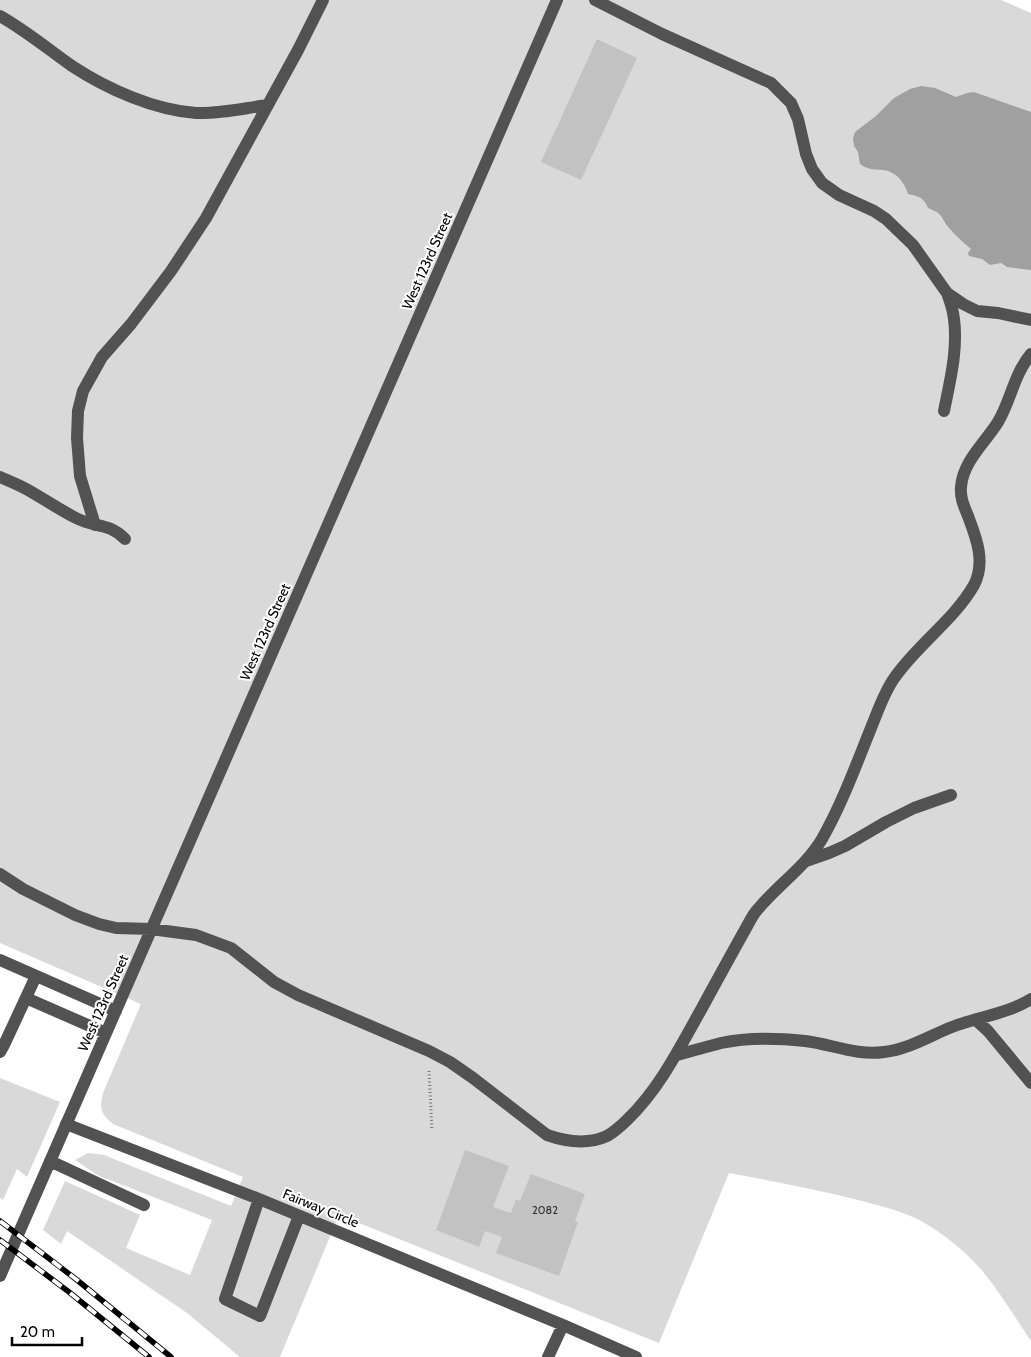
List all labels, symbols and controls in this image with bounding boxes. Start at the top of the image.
street label: West 123rd Street [398,210,457,312]
street label: West 123rd Street [236,581,295,683]
street label: West 123rd Street [74,952,133,1054]
street label: Fairway Circle [280,1185,362,1231]
house number: 2082 [532,1203,558,1217]
scale bar [12,1314,82,1346]
text: 20 m [20,1323,55,1341]

